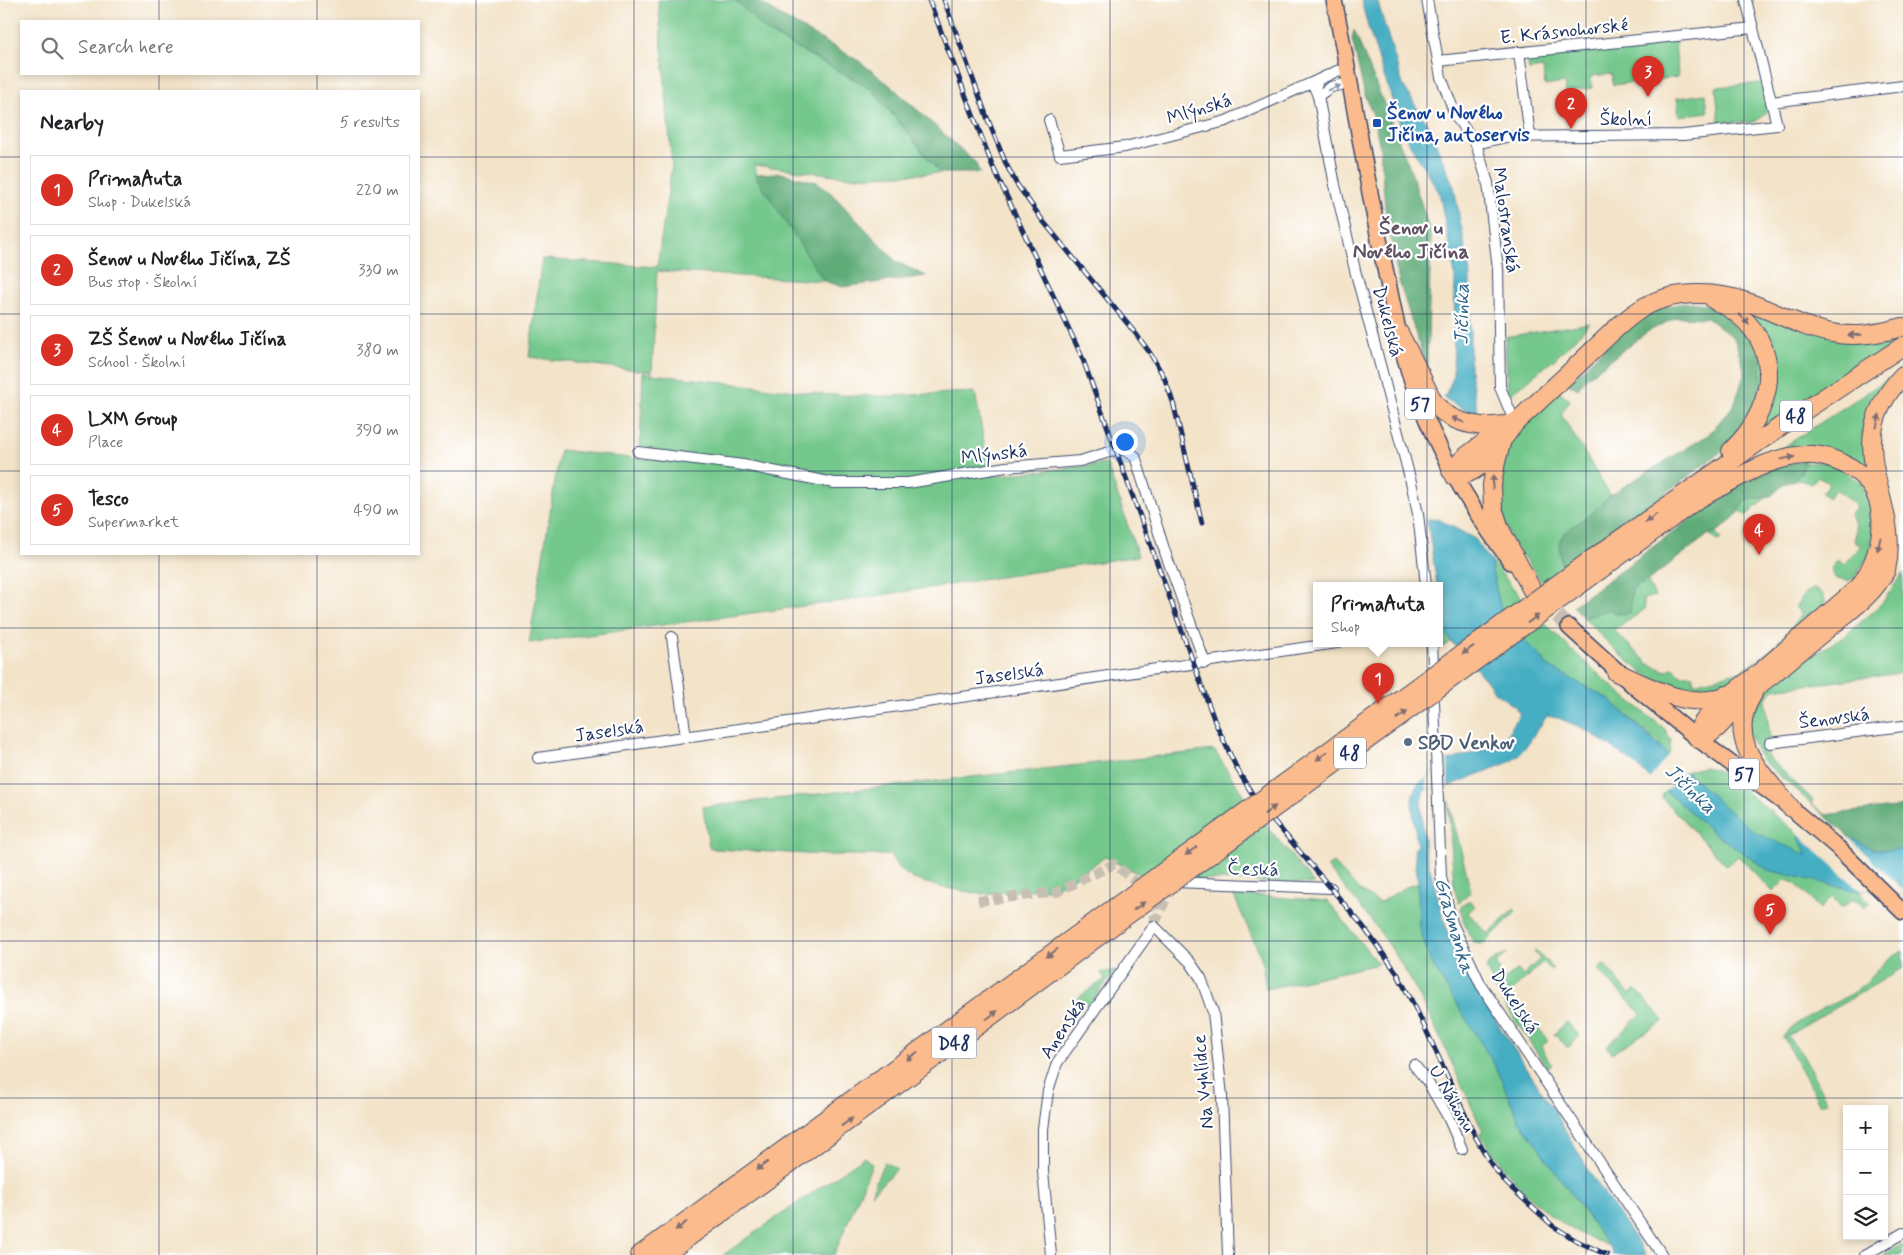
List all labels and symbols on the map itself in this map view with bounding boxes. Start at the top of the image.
street label: E. Krásnohorské [1499,12,1629,51]
pin: 3 [1632,56,1664,97]
one-way arrow [1327,84,1342,92]
street label: Mlýnská [1164,88,1235,132]
pin: 2 [1555,88,1587,129]
place label: Šenov u Nového Jičína, autoservis [1387,100,1530,148]
street label: Školní [1600,107,1652,132]
marker: Šenov u Nového Jičína, autoservis [1371,117,1383,129]
street label: Malostranská [1486,166,1525,275]
district label: Šenov u Nového Jičína [1353,214,1469,266]
street label: Dukelská [1366,283,1409,360]
water label: Jičínka [1448,283,1477,345]
one-way arrow [1737,313,1749,325]
one-way arrow [1847,331,1863,339]
road number: 57 [1405,388,1435,419]
road number: 48 [1780,401,1812,432]
one-way arrow [1874,414,1882,429]
one-way arrow [1451,415,1465,423]
your location [1112,429,1138,455]
street label: Mlýnská [960,438,1029,472]
one-way arrow [1780,454,1795,462]
one-way arrow [1489,473,1497,489]
one-way arrow [1644,513,1657,523]
pin: 4 [1743,514,1775,555]
one-way arrow [1875,537,1883,552]
one-way arrow [1526,614,1540,624]
one-way arrow [1461,645,1475,655]
street label: Jaselská [973,657,1045,692]
pin: 1 [1362,663,1394,704]
street label: Šenovská [1797,702,1871,735]
one-way arrow [1395,710,1409,720]
street label: Jaselská [573,714,645,749]
place label: SBD Venkov [1418,731,1515,756]
marker: SBD Venkov [1402,736,1414,748]
road number: 48 [1334,738,1366,768]
one-way arrow [1315,751,1329,761]
water label: Jičínka [1658,758,1721,820]
road number: 57 [1729,759,1759,790]
one-way arrow [1264,806,1277,816]
one-way arrow [1185,846,1198,857]
street label: Česká [1227,855,1279,883]
water label: Grasmanka [1427,874,1480,977]
pin: 5 [1754,894,1786,935]
one-way arrow [1132,901,1146,911]
one-way arrow [1046,947,1059,957]
street label: Dukelská [1484,964,1545,1039]
street label: Anenská [1034,994,1092,1064]
one-way arrow [985,1010,999,1020]
road number: D48 [932,1028,976,1058]
street label: Na Vyhlídce [1187,1034,1220,1130]
one-way arrow [905,1051,919,1061]
street label: U Náhonu [1422,1060,1481,1137]
one-way arrow [841,1117,854,1127]
one-way arrow [755,1161,769,1171]
one-way arrow [674,1220,687,1230]

